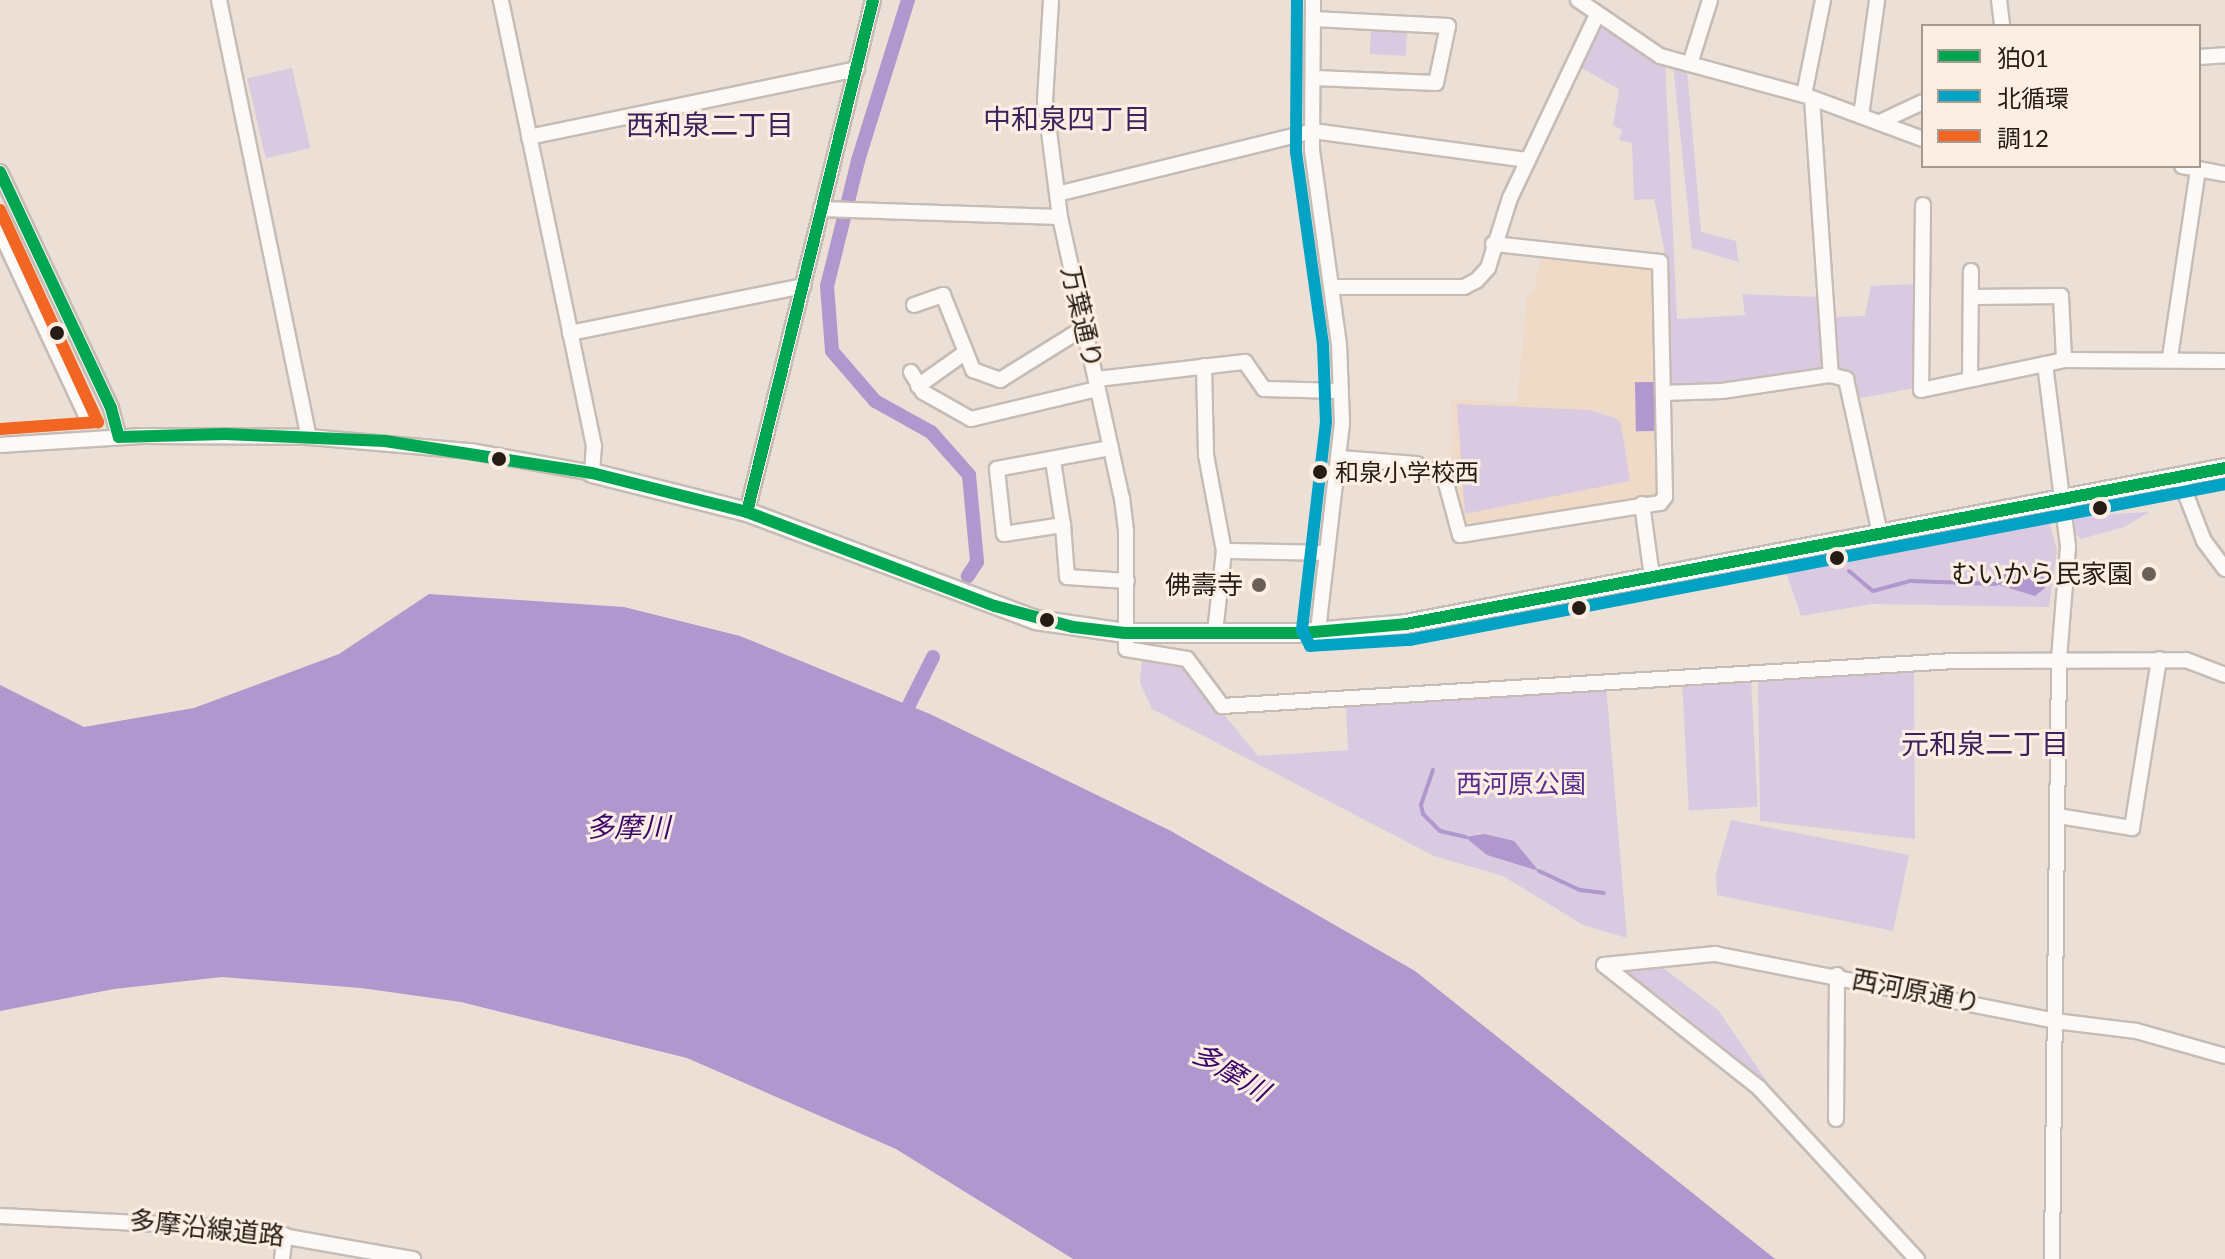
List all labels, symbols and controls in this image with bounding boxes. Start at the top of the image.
legend [1921,24,2201,168]
text: 狛01 [1997,43,2049,72]
text: 北循環 [1997,83,2069,112]
district label: 中和泉四丁目 [983,101,1151,135]
district label: 西和泉二丁目 [626,107,794,141]
text: 調12 [1997,123,2049,152]
street label: 万葉通り [1055,263,1109,371]
unlabelled marker [49,325,65,341]
unlabelled marker [491,451,507,467]
place label: 和泉小学校西 [1335,458,1479,486]
marker: 和泉小学校西 [1312,464,1328,480]
unlabelled marker [2092,500,2108,516]
unlabelled marker [1829,550,1845,566]
place label: むいから民家園 [1951,558,2133,590]
marker: むいから民家園 [2140,565,2158,583]
place label: 佛壽寺 [1165,569,1243,601]
marker: 佛壽寺 [1250,576,1268,594]
unlabelled marker [1571,600,1587,616]
unlabelled marker [1039,612,1055,628]
district label: 元和泉二丁目 [1901,726,2069,760]
park label: 西河原公園 [1456,768,1586,800]
water label: 多摩川 [586,809,670,843]
street label: 西河原通り [1849,963,1983,1019]
water label: 多摩川 [1186,1035,1276,1107]
street label: 多摩沿線道路 [128,1204,286,1252]

